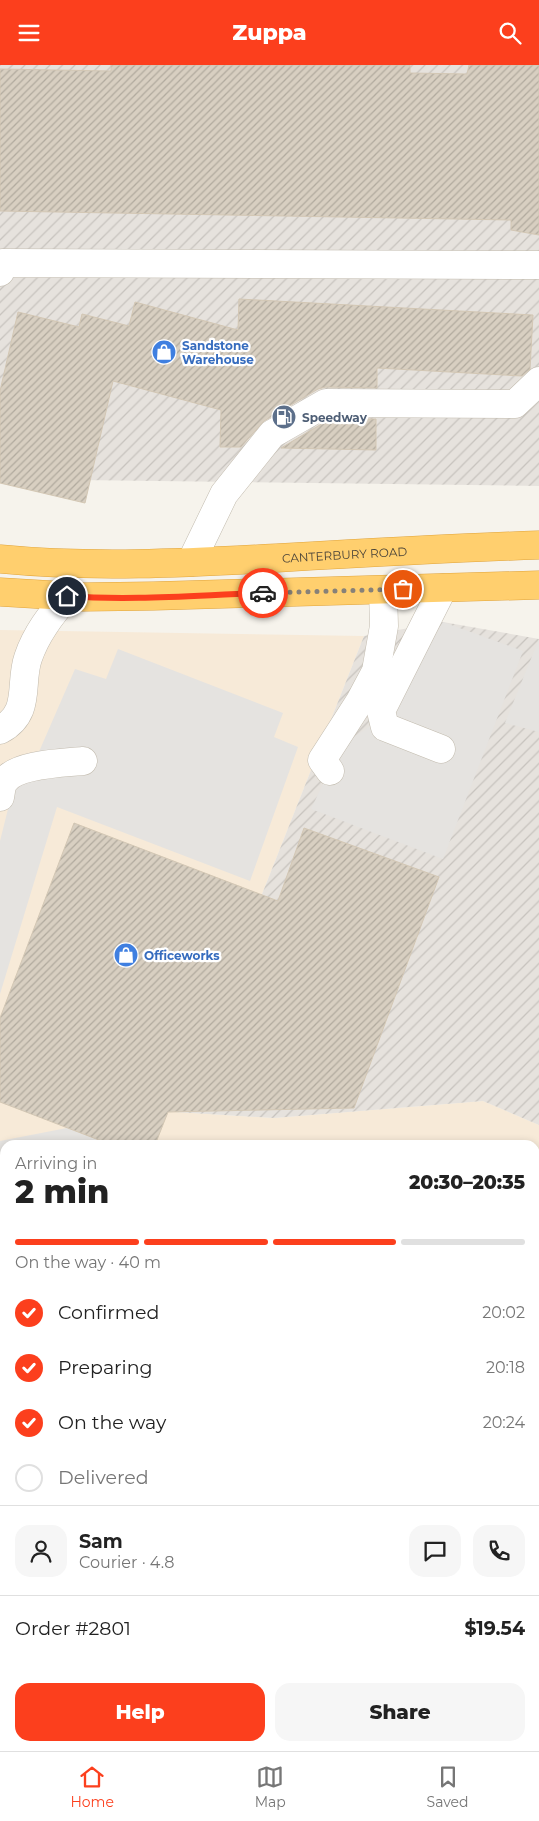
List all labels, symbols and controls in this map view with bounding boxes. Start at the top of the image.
icon: menu [15,19,43,47]
text: Zuppa [232,19,307,46]
icon: search [496,19,524,47]
place label: Sandstone Warehouse [182,338,254,367]
shop icon: Sandstone Warehouse [151,339,177,365]
fuel station icon: Speedway [271,404,297,430]
place label: Speedway [302,410,368,425]
street label: CANTERBURY ROAD [282,543,408,565]
courier [238,568,288,618]
pin [382,568,424,610]
pin [46,575,88,617]
icon: bag [389,575,417,603]
icon: car [249,579,277,607]
icon: home [53,582,81,610]
shop icon: Officeworks [113,942,139,968]
place label: Officeworks [144,948,220,963]
text: Arriving in [15,1154,97,1173]
text: 20:30–20:35 [409,1171,525,1194]
text: 2 min [15,1172,109,1211]
text: On the way · 40 m [15,1253,161,1272]
icon: check [15,1299,43,1327]
text: Confirmed [58,1301,159,1324]
text: 20:02 [482,1303,525,1322]
icon: check [15,1354,43,1382]
text: Preparing [58,1356,153,1379]
text: 20:18 [486,1358,525,1377]
icon: check [15,1409,43,1437]
text: On the way [58,1411,166,1434]
text: 20:24 [483,1413,525,1432]
text: Delivered [58,1466,149,1489]
button: person [15,1525,67,1577]
button: chat [409,1525,461,1577]
button: phone [473,1525,525,1577]
text: Sam [79,1530,123,1553]
text: Courier · 4.8 [79,1553,175,1572]
text: Order #2801 [15,1617,131,1640]
text: $19.54 [464,1617,525,1640]
button: Help [15,1683,265,1741]
button: Share [275,1683,525,1741]
tab: Home [70,1763,114,1811]
tab: Map [255,1763,286,1811]
tab: Saved [427,1763,469,1811]

